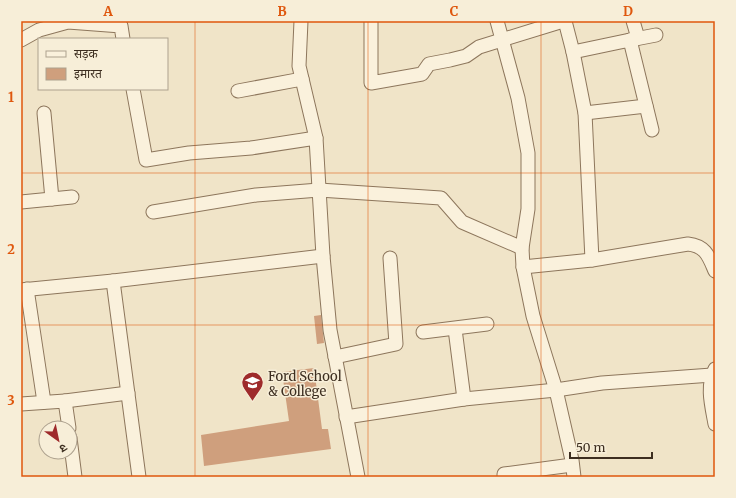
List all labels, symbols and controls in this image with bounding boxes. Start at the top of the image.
text: A [102,3,113,20]
text: B [277,3,287,20]
text: C [450,3,459,20]
text: D [623,3,633,20]
legend [38,38,168,90]
text: सड़क [74,46,99,61]
text: इमारत [74,66,103,81]
text: 1 [8,89,14,106]
text: 2 [7,241,15,258]
place label: Ford School & College [268,368,342,400]
school or university icon: Ford School & College [239,370,265,403]
text: 3 [7,392,15,409]
north arrow [38,420,78,460]
scale bar [570,434,652,460]
text: 50 m [576,440,605,455]
text: उ [56,441,70,456]

